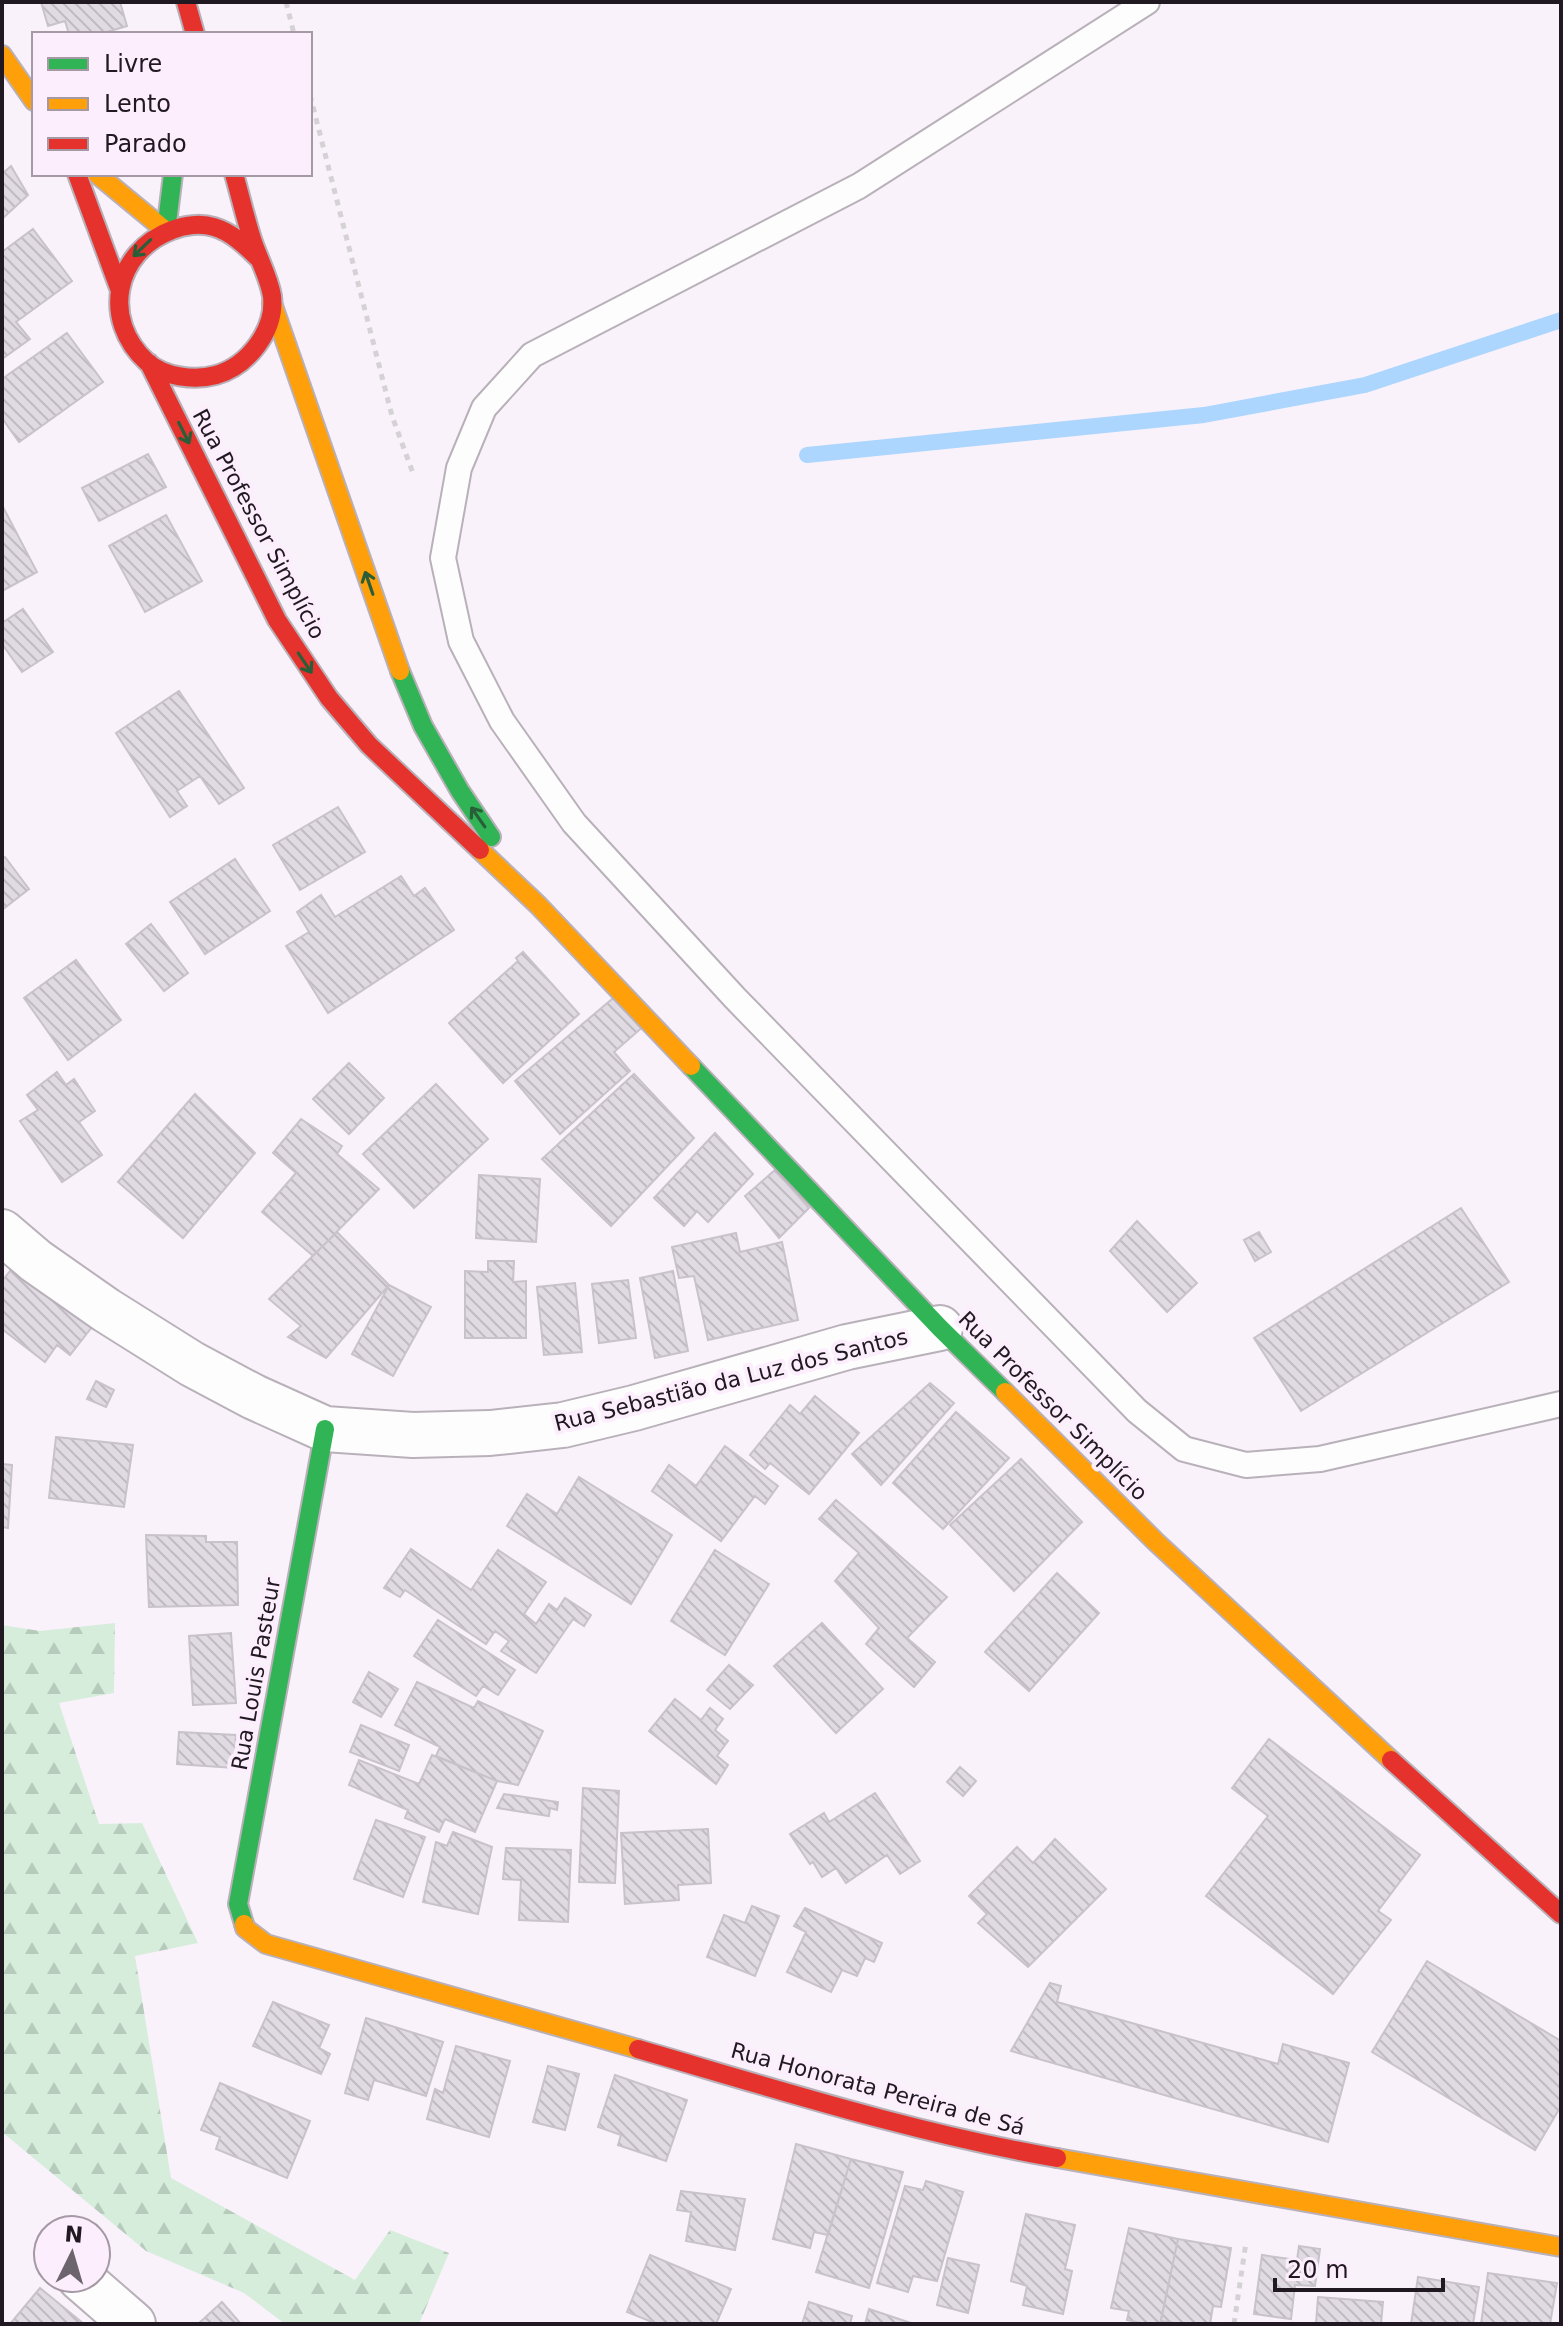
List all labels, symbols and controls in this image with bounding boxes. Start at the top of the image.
legend [32,32,312,176]
text: Livre [104,50,162,78]
text: Lento [104,90,171,118]
text: Parado [104,130,187,158]
one-way arrow [132,239,152,258]
street label: Rua Professor Simplício [188,405,330,643]
one-way arrow [176,421,192,445]
one-way arrow [360,570,375,595]
one-way arrow [297,651,313,673]
one-way arrow [470,807,486,829]
street label: Rua Professor Simplício [953,1306,1153,1506]
street label: Rua Sebastião da Luz dos Santos [552,1324,910,1436]
street label: Rua Louis Pasteur [227,1575,285,1772]
street label: Rua Honorata Pereira de Sá [728,2038,1028,2140]
north arrow [32,2214,112,2294]
text: N [63,2221,84,2248]
scale bar [1275,2242,1443,2292]
text: 20 m [1287,2256,1349,2284]

